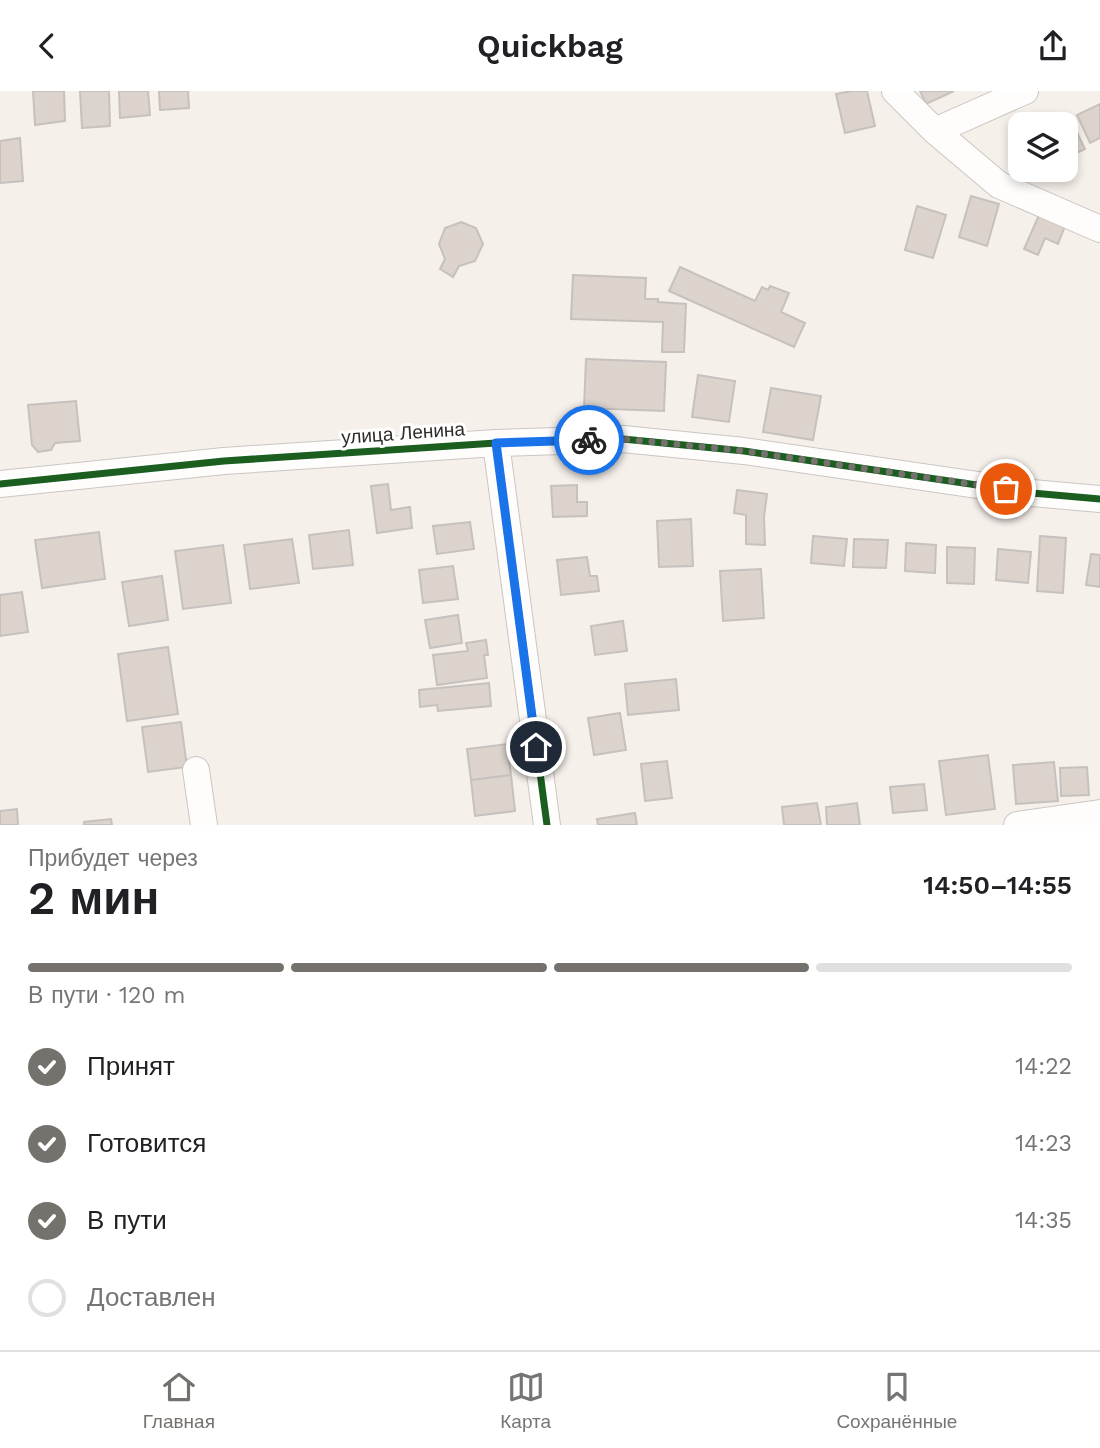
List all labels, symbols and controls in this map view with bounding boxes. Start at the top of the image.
icon: back [28,27,66,65]
text: Quickbag [477,27,623,65]
icon: share [1034,27,1072,65]
map controls [1008,112,1078,182]
button: layers [1008,112,1078,182]
courier [554,405,624,475]
street label: улица Ленина [340,417,466,449]
icon: bike [570,421,608,459]
pin [976,459,1036,519]
icon: bag [987,470,1025,508]
pin [506,717,566,777]
icon: home [517,728,555,766]
text: Прибудет через [28,845,198,872]
text: 14:50–14:55 [923,870,1072,900]
text: 2 мин [28,871,159,925]
text: В пути · 120 m [28,982,185,1009]
icon: check [28,1048,66,1086]
text: Принят [87,1051,175,1081]
text: 14:22 [1015,1053,1072,1080]
icon: check [28,1125,66,1163]
text: Готовится [87,1128,206,1158]
text: 14:23 [1015,1130,1072,1157]
icon: check [28,1202,66,1240]
text: В пути [87,1205,167,1235]
text: 14:35 [1015,1207,1072,1234]
text: Доставлен [87,1282,216,1312]
tab: Главная [143,1368,215,1433]
tab: Карта [500,1368,551,1433]
tab: Сохранённые [836,1368,957,1433]

